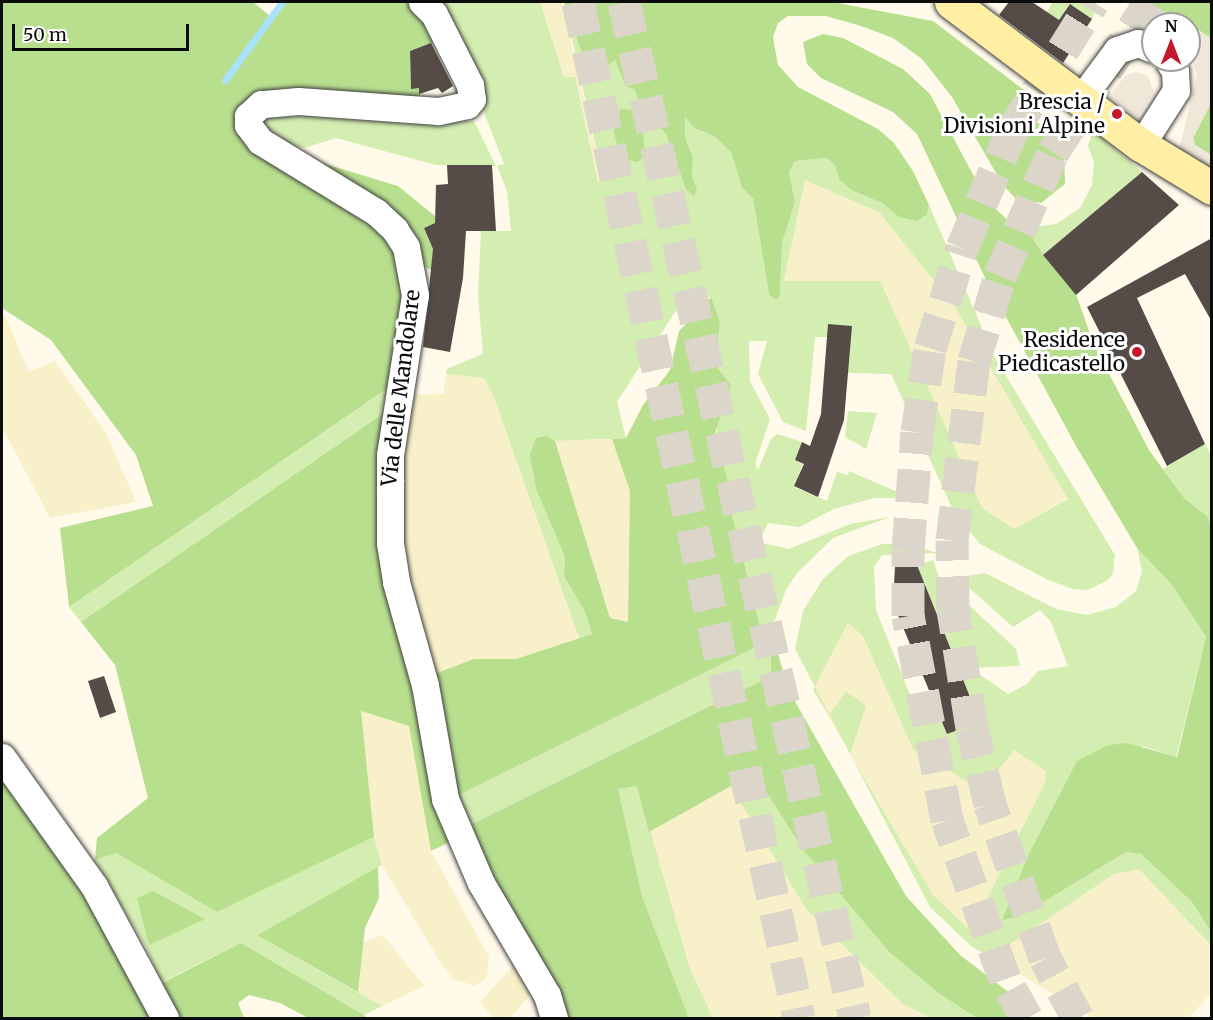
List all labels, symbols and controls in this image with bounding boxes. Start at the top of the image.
scale bar [15,12,192,50]
north arrow [1141,12,1201,72]
text: N [1165,16,1177,36]
text: 50 m [23,23,67,46]
place label: Brescia / Divisioni Alpine [943,89,1105,139]
marker: Brescia / Divisioni Alpine [1110,107,1124,121]
street label: Via delle Mandolare [376,288,426,488]
place label: Residence Piedicastello [998,327,1125,377]
marker: Residence Piedicastello [1130,345,1144,359]

